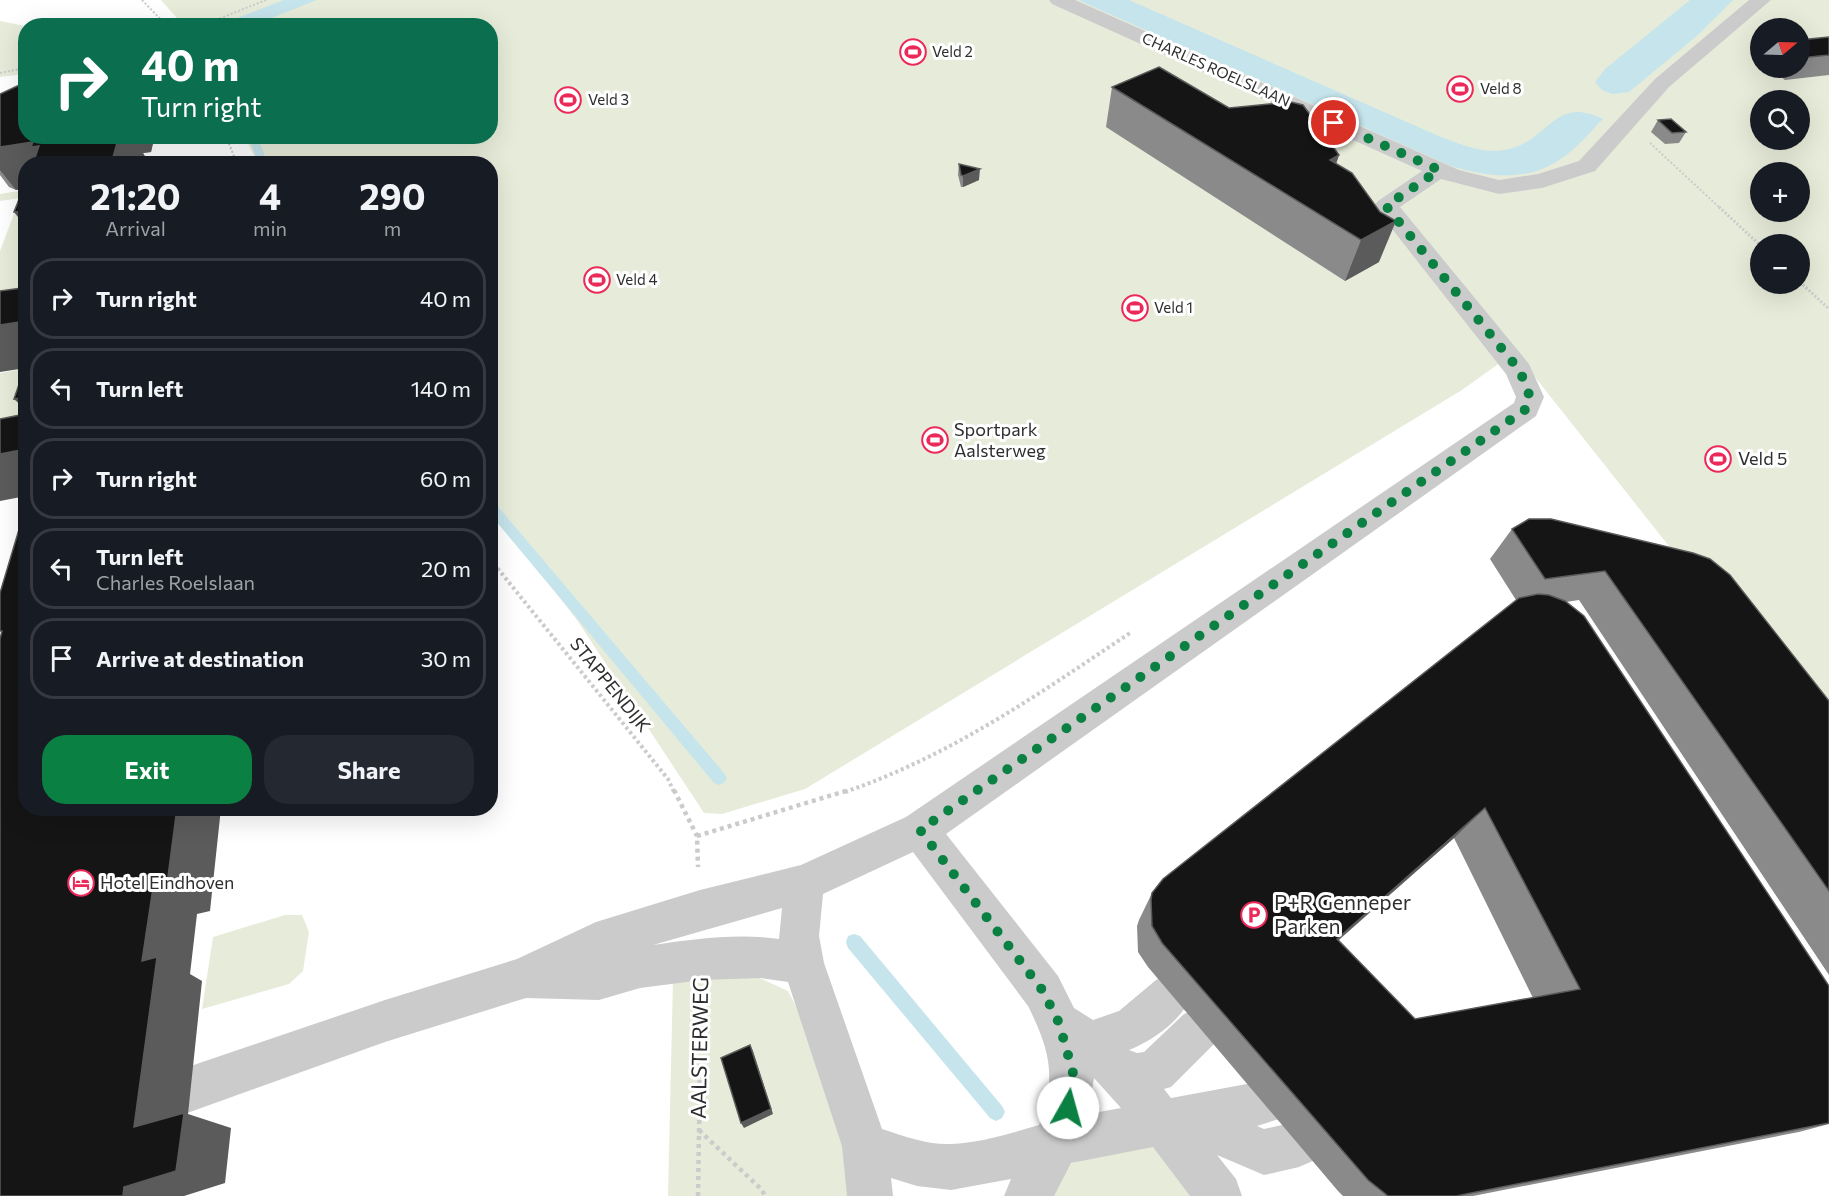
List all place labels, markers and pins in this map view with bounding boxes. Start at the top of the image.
sports icon: Veld 2 [898,37,928,67]
place label: Veld 2 [932,42,973,60]
sports icon: Veld 8 [1445,74,1475,104]
place label: Veld 8 [1480,79,1522,97]
sports icon: Veld 3 [553,85,583,115]
place label: Veld 3 [588,90,629,108]
pin [1308,97,1359,148]
sports icon: Veld 4 [582,265,612,295]
place label: Veld 4 [616,270,658,288]
sports icon: Veld 1 [1120,293,1150,323]
place label: Veld 1 [1154,298,1193,316]
place label: Sportpark Aalsterweg [954,418,1046,461]
sports icon: Sportpark Aalsterweg [920,425,950,455]
sports icon: Veld 5 [1703,444,1733,474]
place label: Veld 5 [1738,447,1787,469]
hotel icon: Hotel Eindhoven [66,868,96,898]
place label: Hotel Eindhoven [100,871,234,893]
place label: P+R Genneper Parken [1274,889,1411,938]
parking icon: P+R Genneper Parken [1239,900,1269,930]

